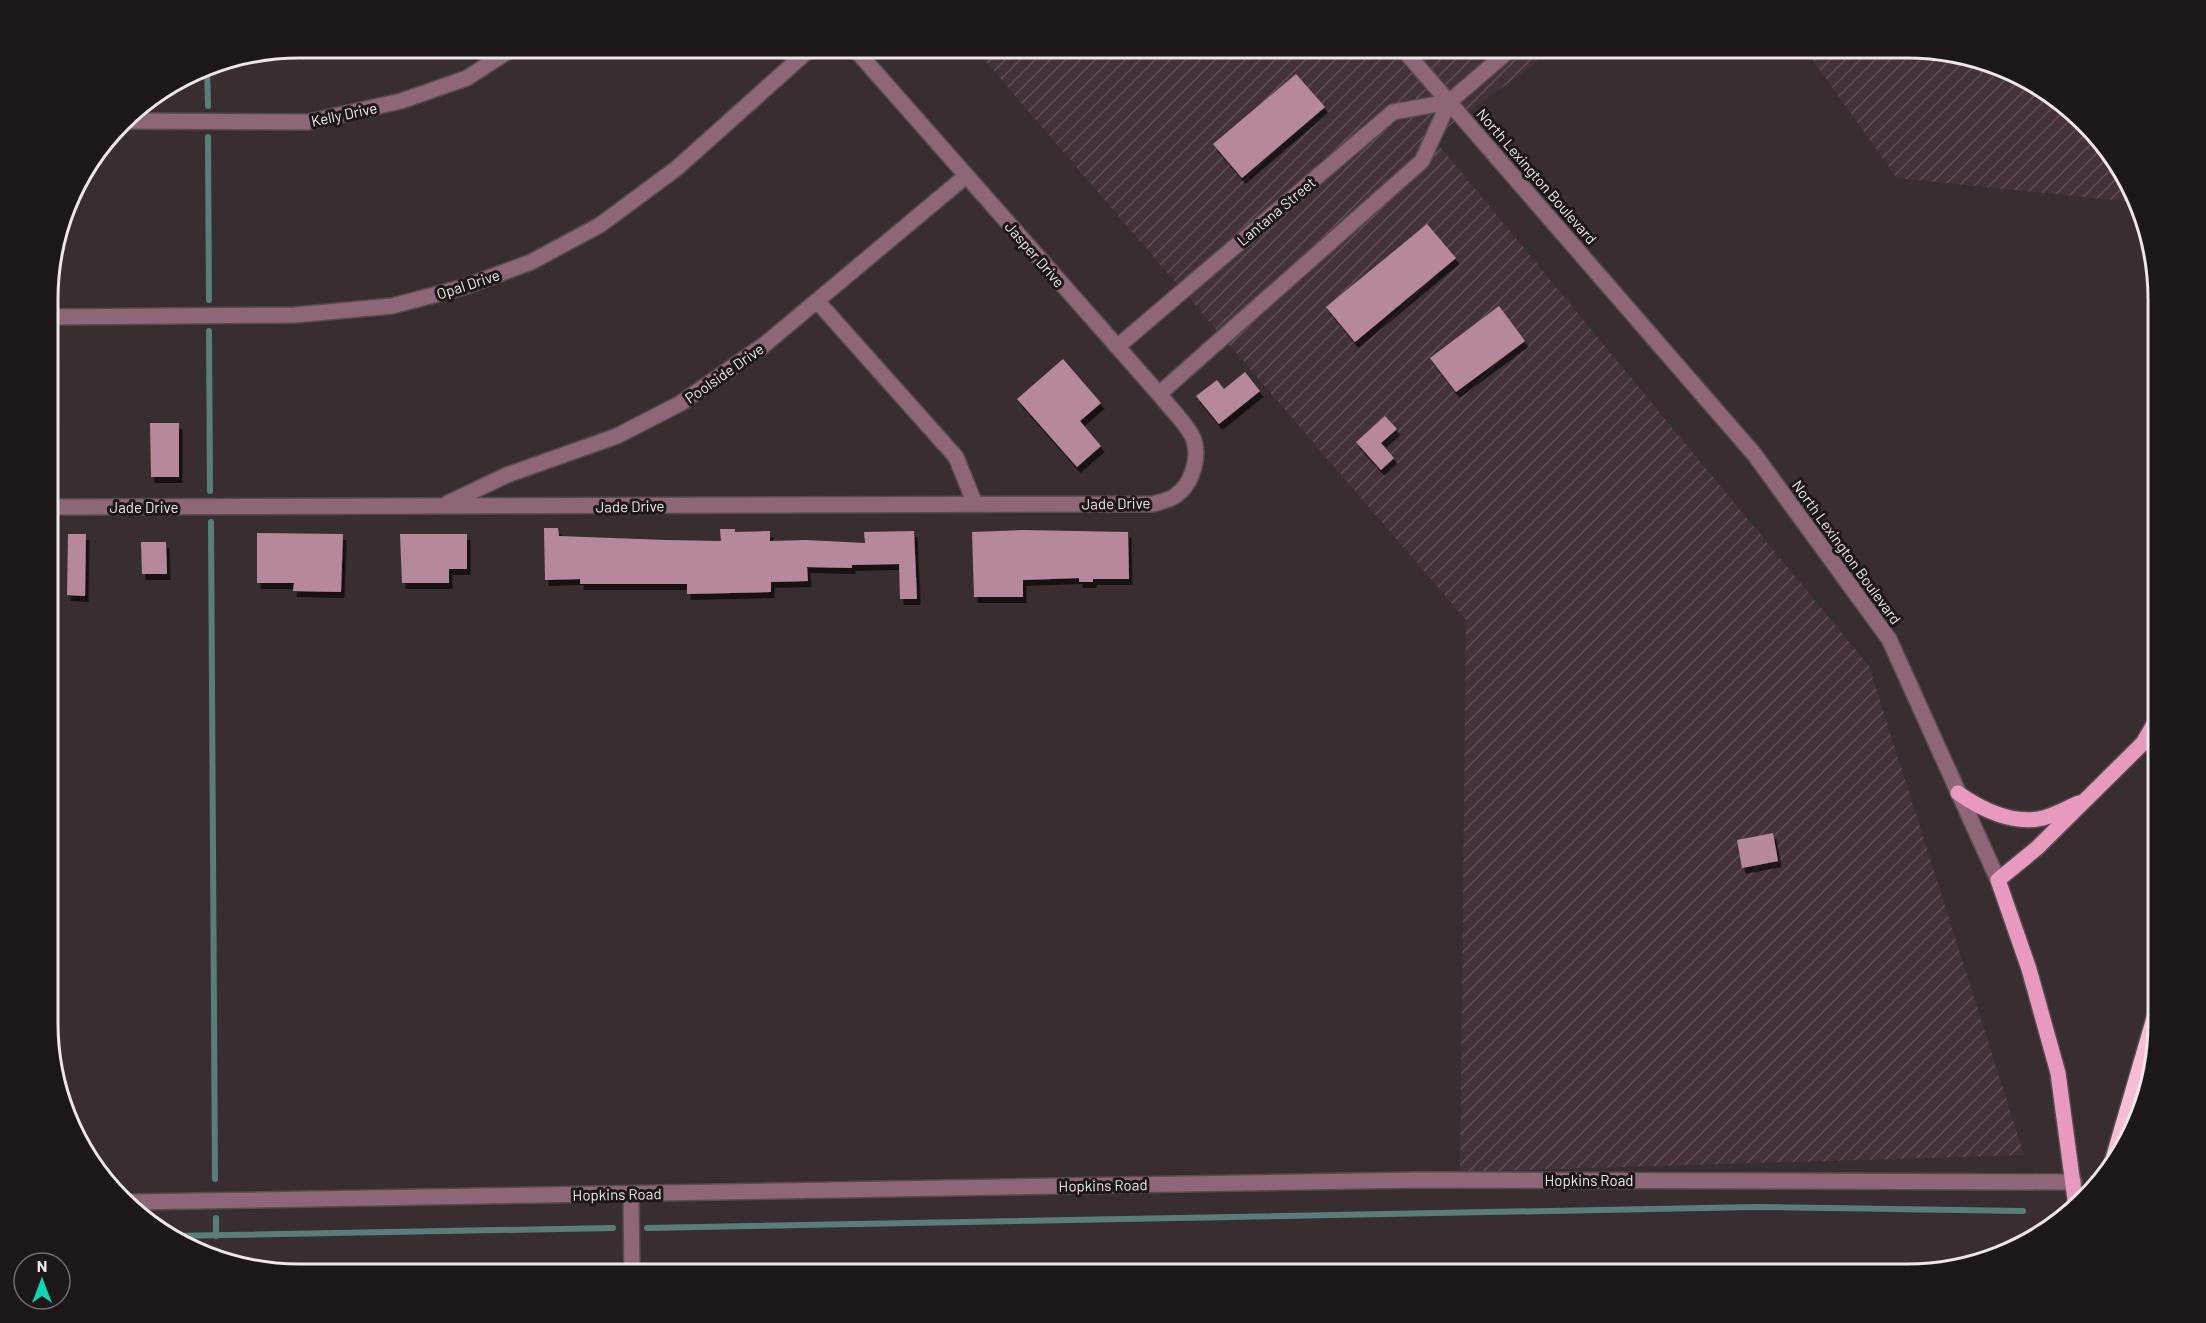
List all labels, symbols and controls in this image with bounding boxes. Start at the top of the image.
street label: Kelly Drive [309,98,379,130]
street label: North Lexington Boulevard [1473,105,1601,247]
street label: Lantana Street [1233,173,1319,249]
street label: Jasper Drive [1001,217,1069,291]
street label: Opal Drive [434,265,502,303]
street label: Poolside Drive [681,339,767,407]
street label: North Lexington Boulevard [1789,477,1905,627]
street label: Jade Drive [1081,493,1151,513]
street label: Jade Drive [595,496,665,516]
street label: Jade Drive [110,498,178,516]
street label: Hopkins Road [1544,1171,1634,1189]
street label: Hopkins Road [1058,1175,1148,1195]
street label: Hopkins Road [572,1184,662,1204]
north arrow [12,1251,72,1311]
text: N [37,1256,47,1275]

